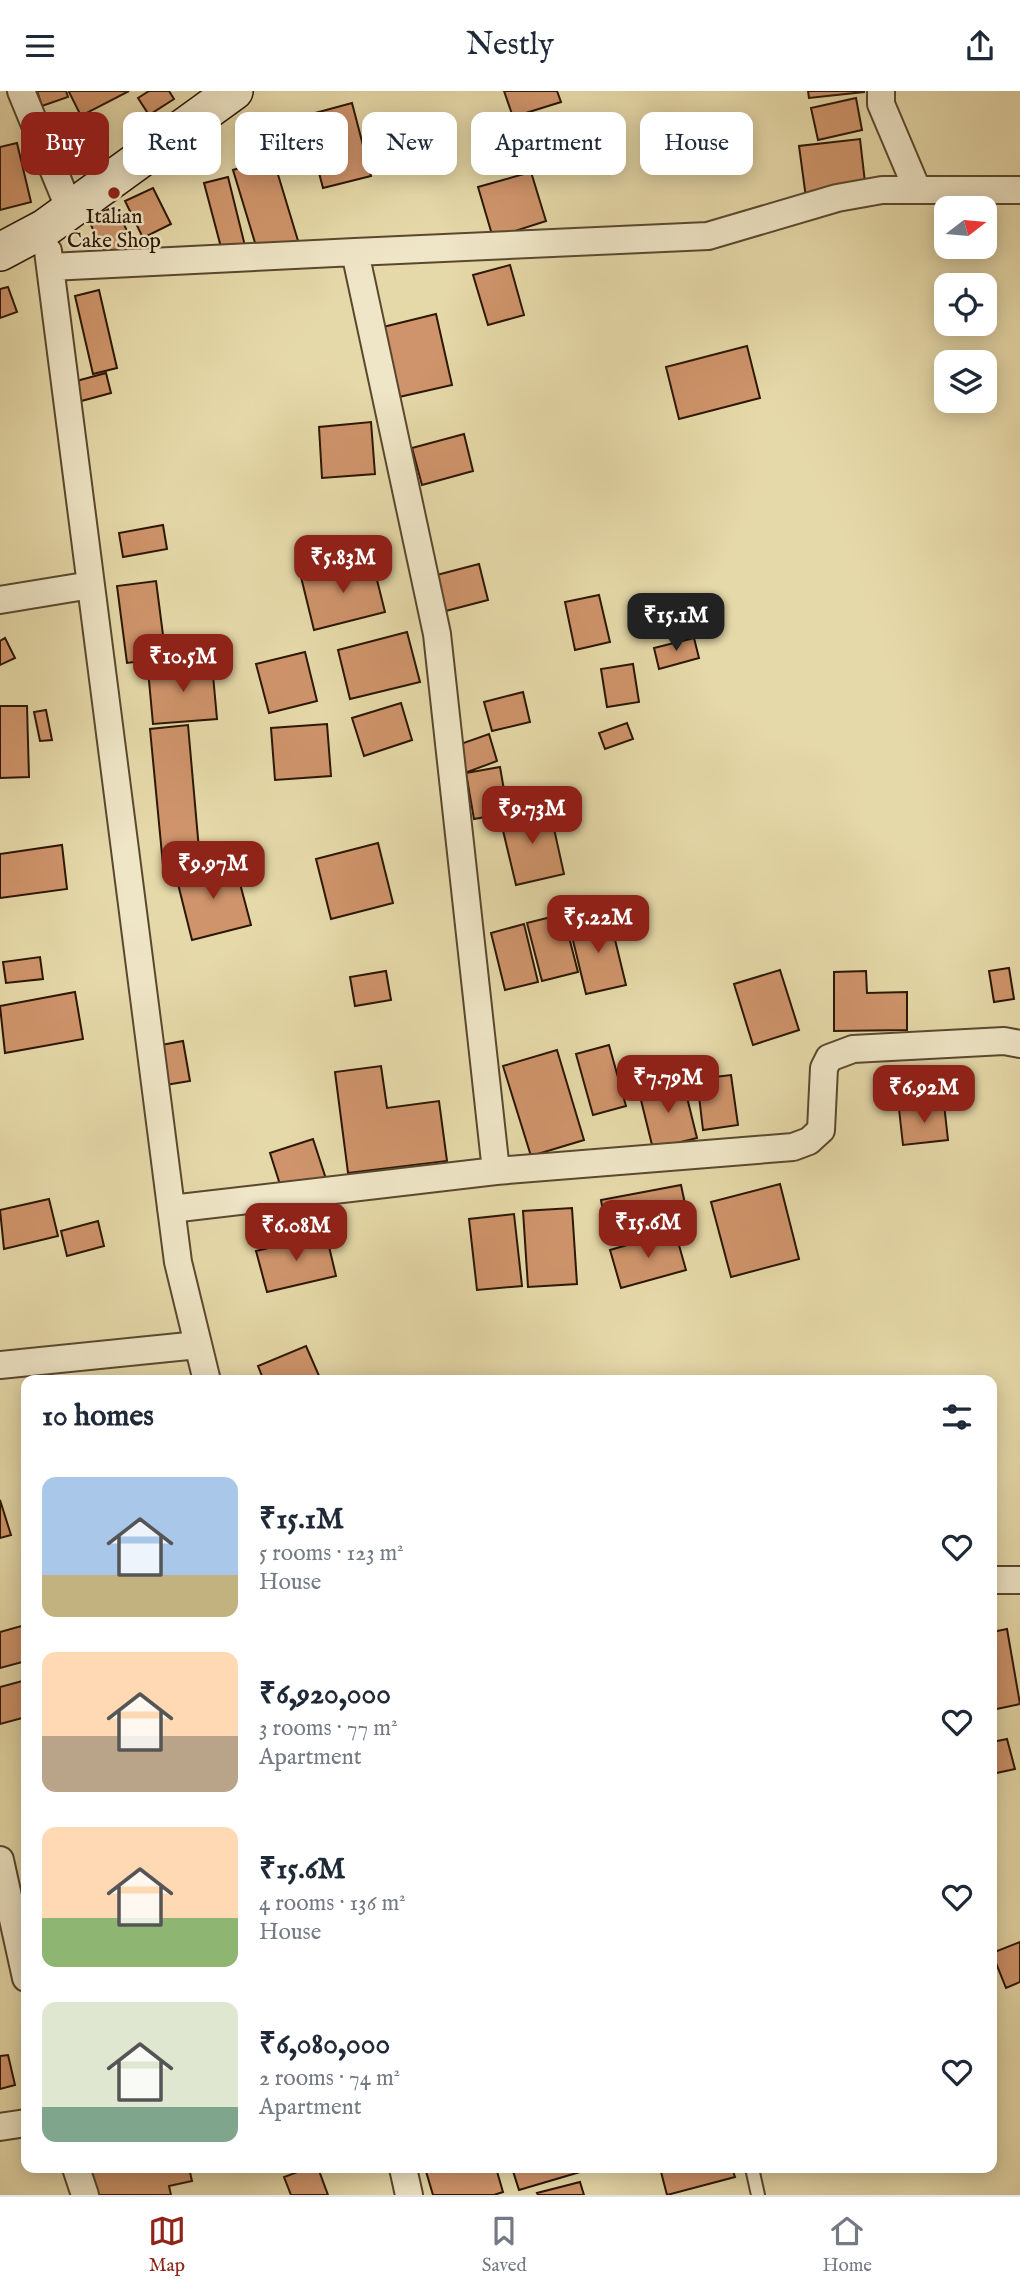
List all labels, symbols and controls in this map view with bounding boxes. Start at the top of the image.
text: Nestly [466,25,554,66]
icon: menu [21,27,59,65]
icon: share [961,27,999,65]
chip: Buy [21,112,109,175]
chip: Rent [123,112,221,175]
chip: Filters [235,112,348,175]
chip: New [362,112,457,175]
chip: Apartment [471,112,626,175]
chip: House [640,112,753,175]
marker: Italian Cake Shop [106,185,122,201]
north arrow [934,196,998,259]
map controls [934,196,997,413]
place label: Italian Cake Shop [67,204,161,255]
button: locate [934,273,997,336]
button: layers [934,350,997,413]
pin: ₹5.83M [286,535,400,595]
text: ₹5.83M [310,543,376,572]
pin: ₹15.1M [619,594,733,653]
text: ₹15.1M [643,601,709,630]
pin: ₹10.5M [126,635,240,694]
text: ₹10.5M [149,642,217,671]
pin: ₹9.73M [475,787,589,846]
text: ₹9.73M [498,794,566,823]
pin: ₹9.97M [156,841,270,901]
text: ₹9.97M [178,849,248,878]
pin: ₹5.22M [541,895,655,955]
text: ₹5.22M [563,903,633,932]
pin: ₹7.79M [611,1055,725,1115]
text: ₹7.79M [633,1063,703,1092]
pin: ₹6.92M [867,1065,981,1125]
text: ₹6.92M [889,1073,959,1102]
pin: ₹15.6M [591,1201,705,1260]
pin: ₹6.08M [239,1203,353,1263]
text: ₹15.6M [615,1208,681,1237]
text: ₹6.08M [261,1211,331,1240]
text: 10 homes [42,1398,154,1436]
icon: filters [938,1398,976,1436]
text: ₹15.1M [259,1501,344,1539]
icon: home [98,1505,182,1589]
icon: heart [938,1528,976,1566]
text: 5 rooms · 123 m² [259,1539,404,1568]
text: House [259,1568,321,1597]
text: ₹6,920,000 [259,1676,391,1714]
icon: home [98,1680,182,1764]
icon: heart [938,1703,976,1741]
text: 3 rooms · 77 m² [259,1714,398,1743]
text: Apartment [259,1743,362,1772]
text: ₹15.6M [259,1851,346,1889]
icon: home [98,1855,182,1939]
icon: heart [938,1878,976,1916]
text: 4 rooms · 136 m² [259,1889,406,1918]
text: House [259,1918,321,1947]
text: ₹6,080,000 [259,2026,390,2064]
icon: home [98,2030,182,2114]
icon: heart [938,2053,976,2091]
text: 2 rooms · 74 m² [259,2064,400,2093]
text: Apartment [259,2093,362,2122]
tab: Map [148,2212,186,2278]
tab: Saved [482,2212,527,2278]
tab: Home [822,2212,872,2278]

